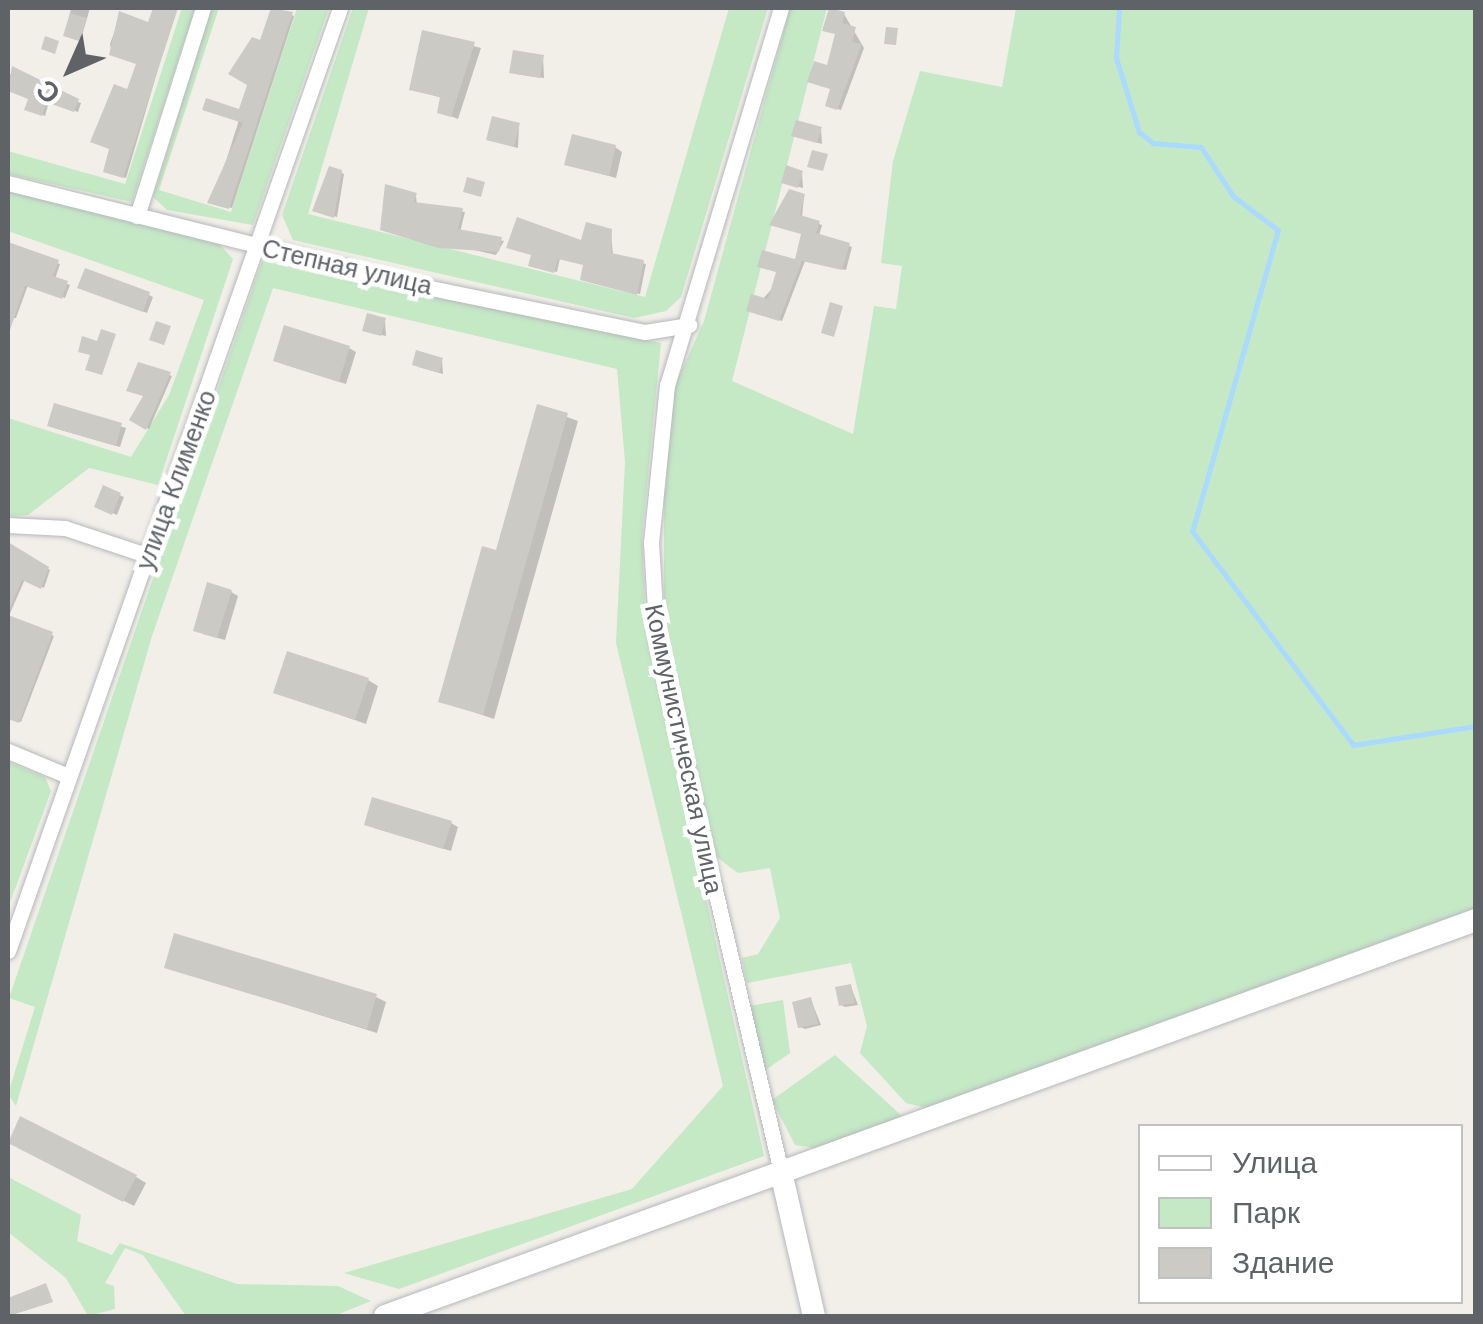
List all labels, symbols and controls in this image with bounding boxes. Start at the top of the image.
north arrow [20,20,120,120]
text: С [30,73,67,110]
street label: Степная улица [259,233,435,301]
street label: улица Клименко [130,386,222,574]
street label: Коммунистическая улица [639,601,729,897]
legend [1138,1124,1463,1304]
text: Улица [1232,1146,1317,1179]
text: Парк [1232,1196,1300,1229]
text: Здание [1232,1246,1334,1279]

